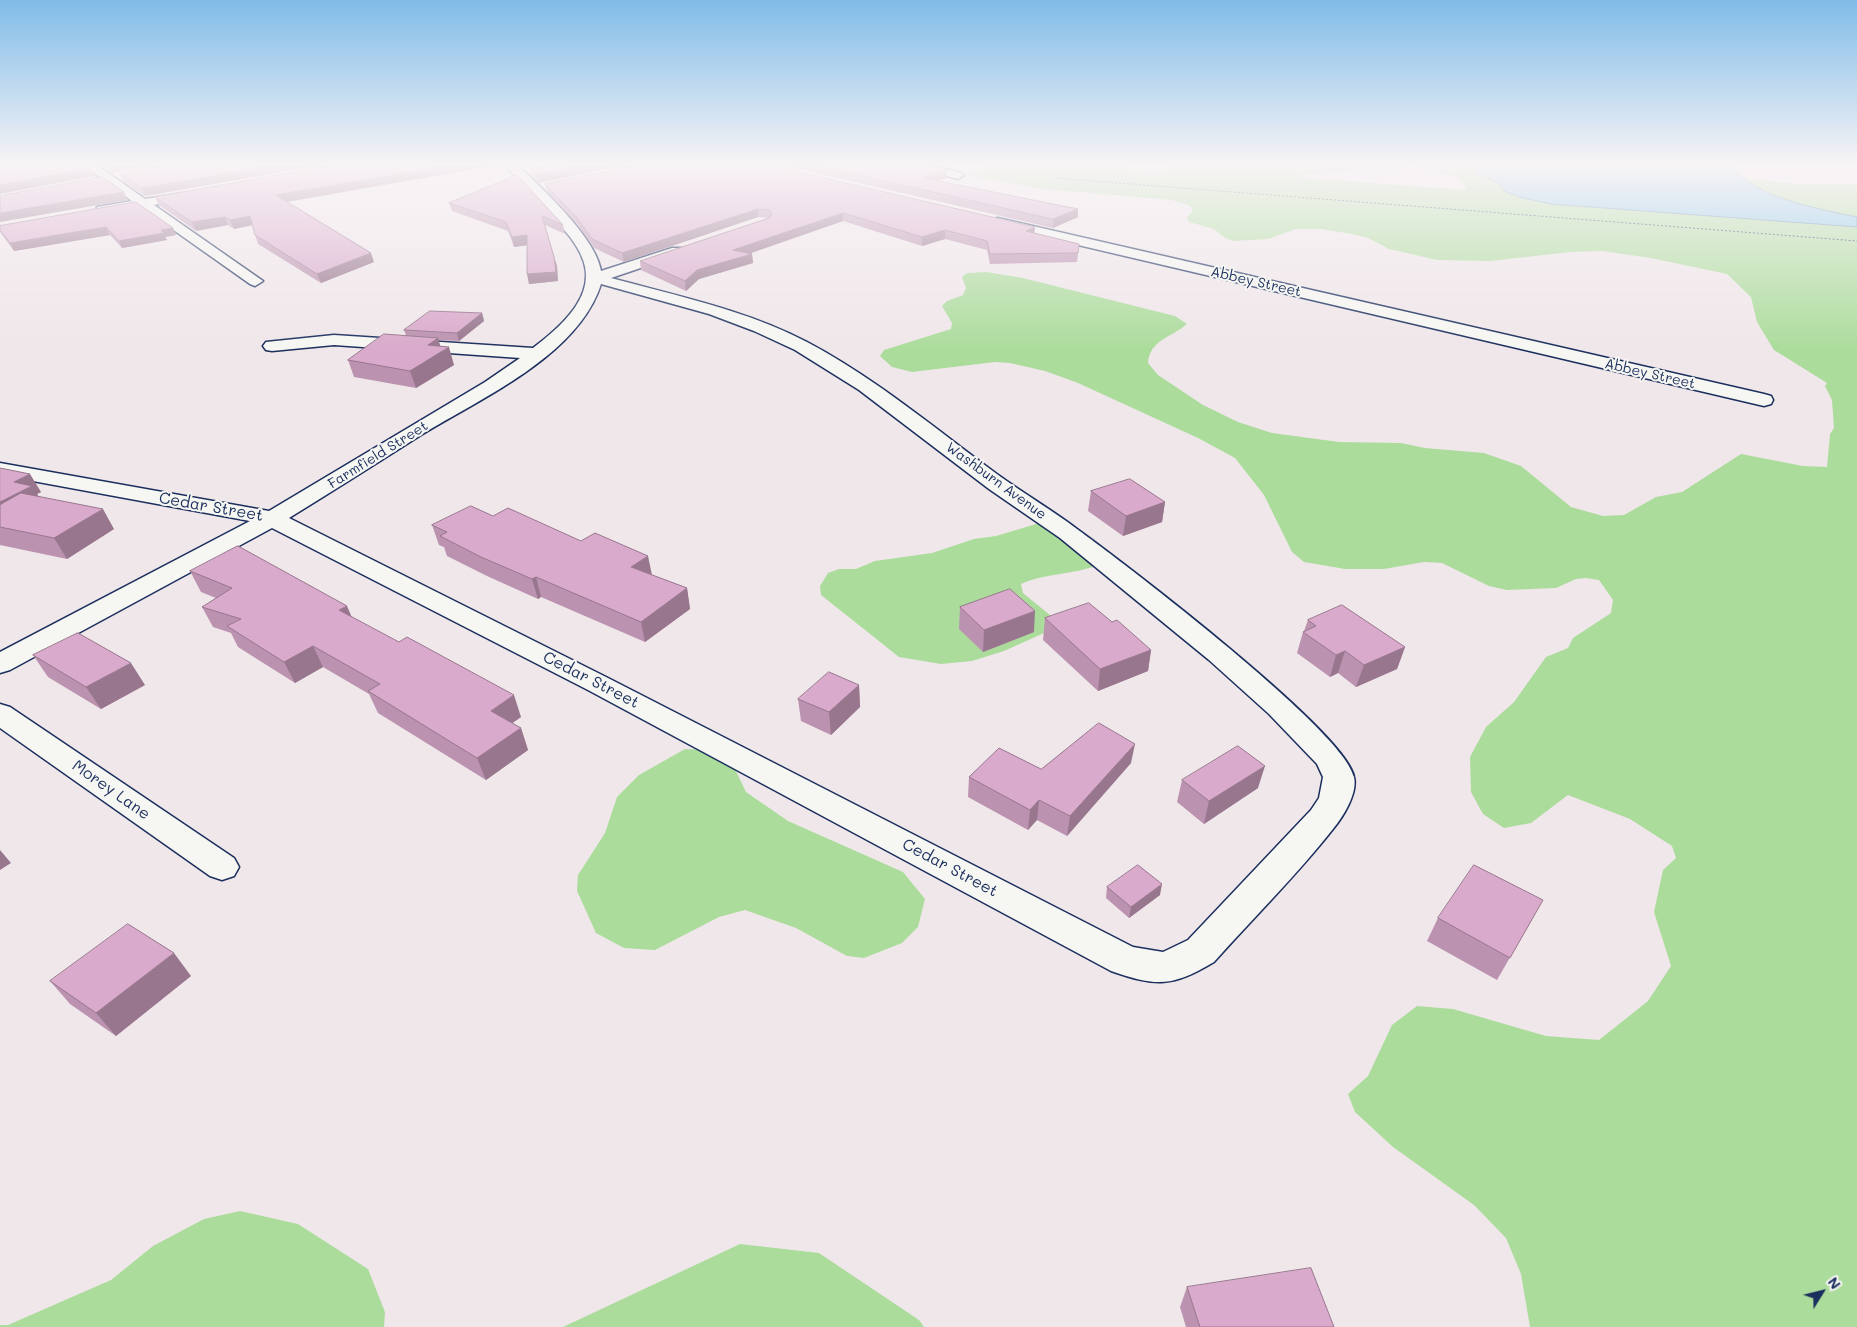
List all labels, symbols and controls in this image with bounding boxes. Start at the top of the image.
street label: Abbey Street [1209,263,1303,301]
street label: Abbey Street [1603,355,1697,393]
street label: Farmfield Street [325,418,431,492]
street label: Washburn Avenue [943,439,1049,523]
street label: Cedar Street [157,488,265,526]
street label: Cedar Street [540,647,642,713]
street label: Morey Lane [68,756,154,824]
street label: Cedar Street [899,835,1001,901]
north arrow [1797,1267,1847,1317]
text: N [1824,1273,1845,1293]

